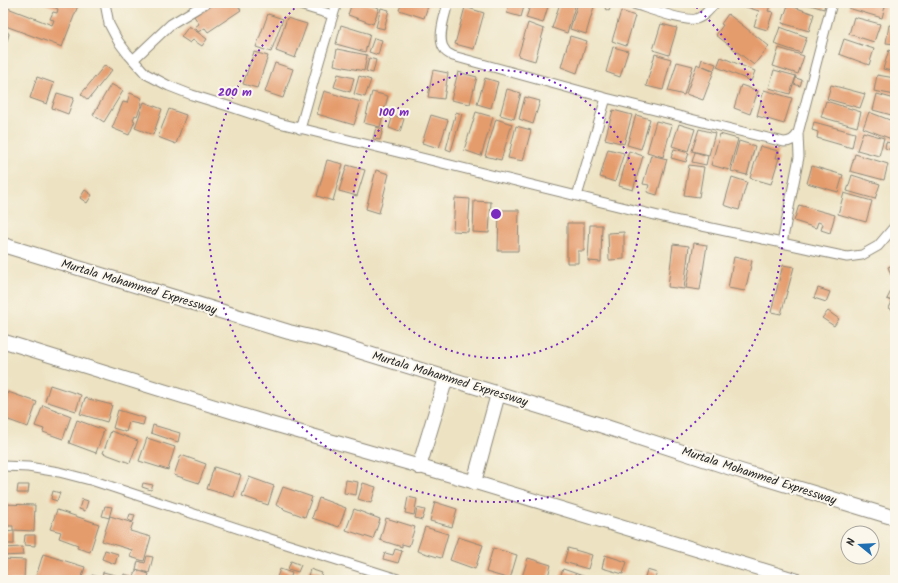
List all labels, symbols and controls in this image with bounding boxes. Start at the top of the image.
text: 200 m [218,83,252,102]
text: 100 m [379,103,409,122]
centre of rings [489,207,503,221]
street label: Murtala Mohammed Expressway [59,254,220,320]
street label: Murtala Mohammed Expressway [370,346,531,412]
street label: Murtala Mohammed Expressway [679,442,839,510]
north arrow [840,525,880,565]
text: N [842,536,861,548]

